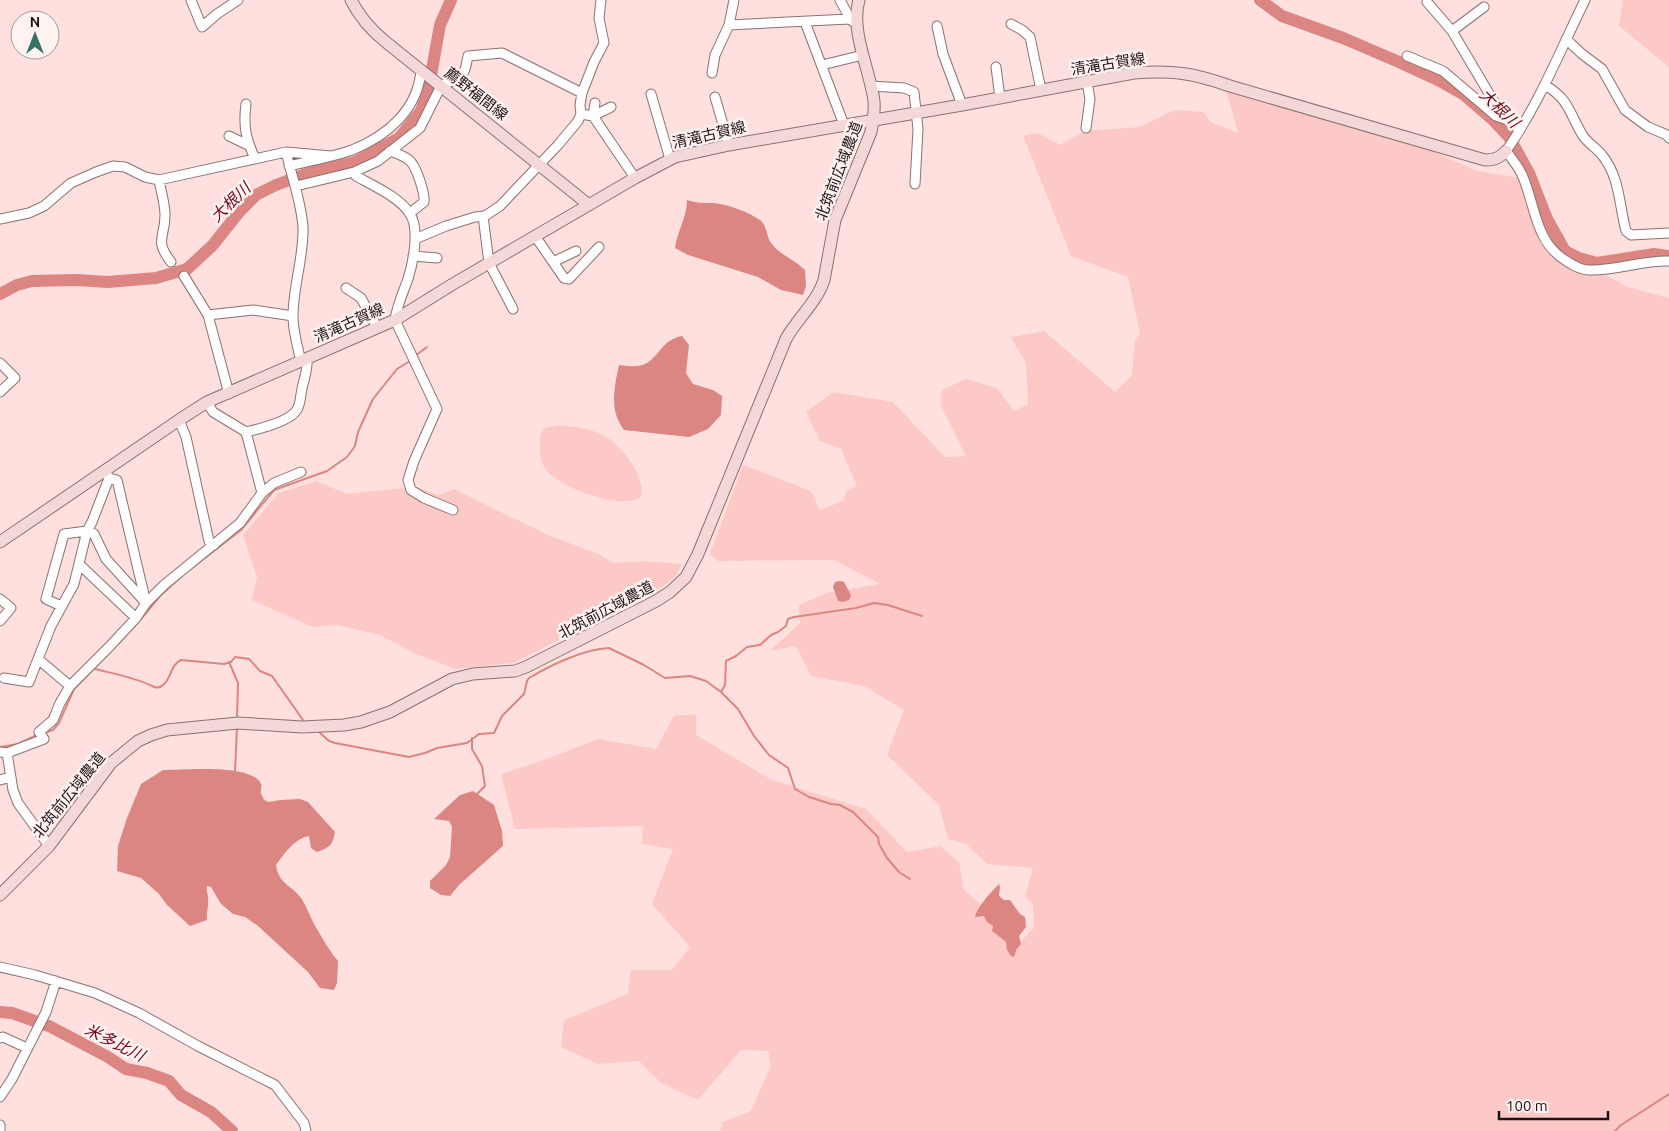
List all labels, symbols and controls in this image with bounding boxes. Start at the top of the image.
north arrow [10,10,60,60]
text: N [30,14,40,30]
street label: 清滝古賀線 [1070,49,1146,78]
street label: 薦野福間線 [442,64,511,123]
water label: 大根川 [1476,85,1525,133]
street label: 清滝古賀線 [670,118,747,151]
street label: 北筑前広域農道 [812,119,865,223]
water label: 大根川 [206,177,255,225]
street label: 清滝古賀線 [311,300,387,346]
street label: 北筑前広域農道 [555,577,656,642]
street label: 北筑前広域農道 [29,749,108,841]
water label: 米多比川 [82,1020,149,1065]
scale bar [1499,1088,1608,1120]
text: 100 m [1506,1097,1548,1114]

